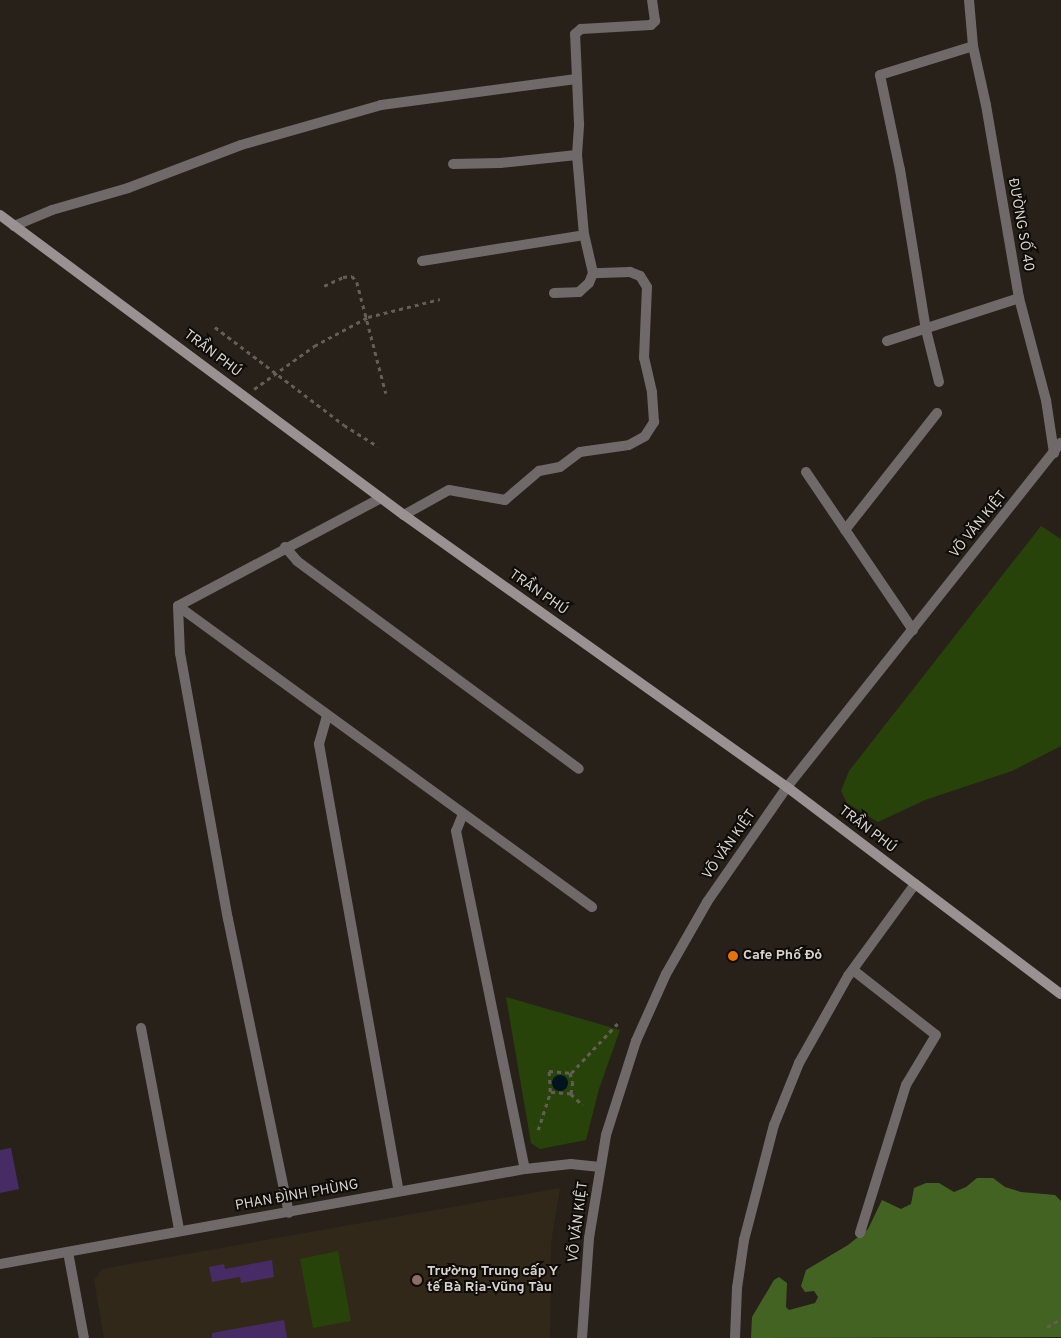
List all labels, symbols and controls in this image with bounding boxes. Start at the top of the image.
street label: ĐƯỜNG SỐ 40 [1004,177,1036,273]
street label: TRẦN PHÚ [180,327,244,381]
street label: VÕ VĂN KIỆT [947,488,1011,562]
street label: TRẦN PHÚ [505,567,571,619]
street label: TRẦN PHÚ [835,803,899,857]
street label: VÕ VĂN KIỆT [700,807,760,883]
place label: Cafe Phố Đỏ [743,948,822,964]
marker: Cafe Phố Đỏ [727,950,739,962]
street label: PHAN ĐÌNH PHÙNG [234,1177,360,1215]
street label: VÕ VĂN KIỆT [566,1180,592,1264]
place label: Trường Trung cấp Y tế Bà Rịa-Vũng Tàu [427,1264,559,1296]
marker: Trường Trung cấp Y tế Bà Rịa-Vũng Tàu [411,1274,423,1286]

